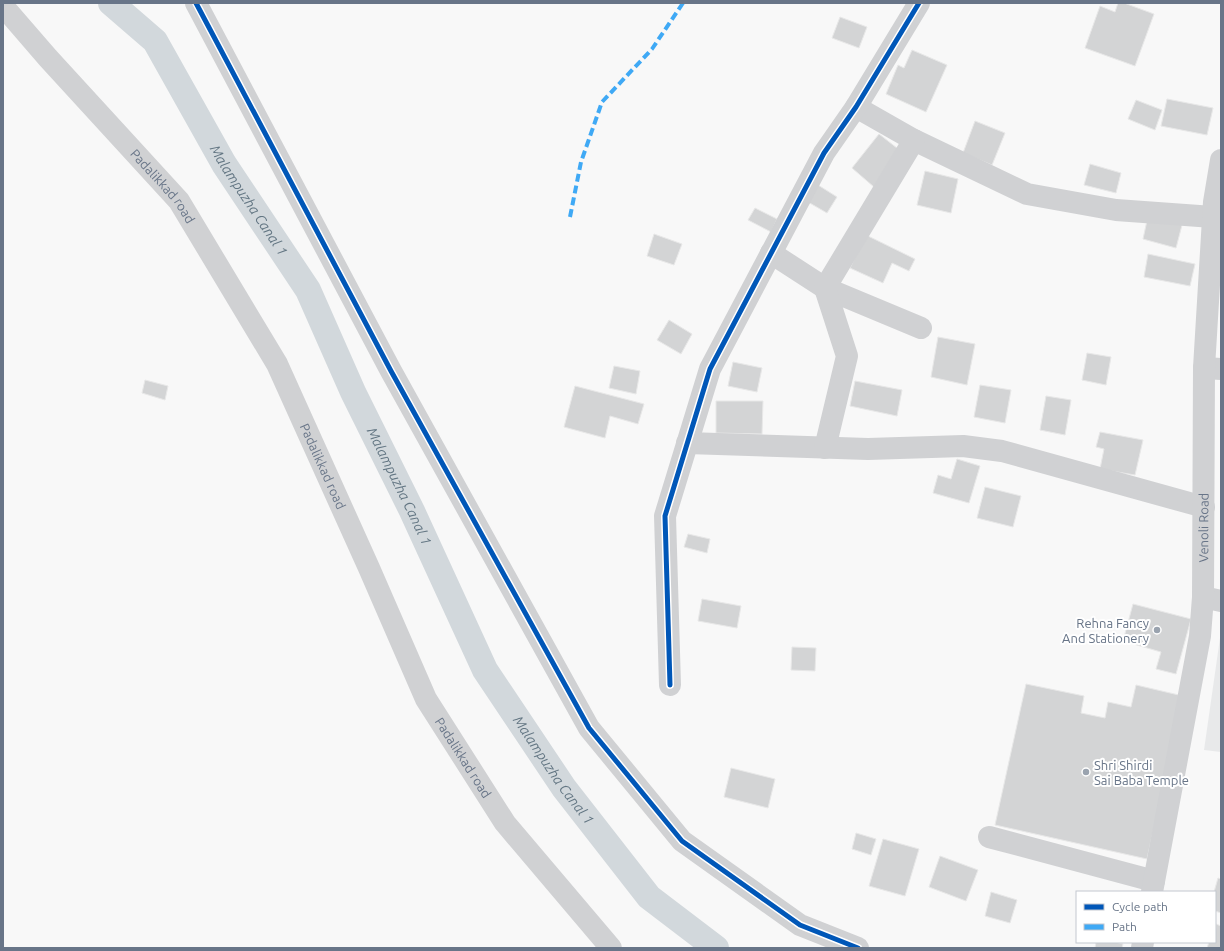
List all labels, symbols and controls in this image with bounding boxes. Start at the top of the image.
water label: Malampuzha Canal 1 [207,142,291,259]
street label: Padalikkad road [128,146,198,226]
street label: Padalikkad road [298,421,348,511]
water label: Malampuzha Canal 1 [364,425,435,548]
street label: Venoli Road [1196,493,1210,562]
place label: Rehna Fancy And Stationery [1062,616,1149,645]
marker: Rehna Fancy And Stationery [1152,625,1162,635]
water label: Malampuzha Canal 1 [510,713,597,827]
street label: Padalikkad road [433,715,494,800]
place label: Shri Shirdi Sai Baba Temple [1094,758,1189,787]
marker: Shri Shirdi Sai Baba Temple [1081,767,1091,777]
legend [1076,891,1216,943]
text: Cycle path [1112,900,1168,913]
text: Path [1112,920,1137,933]

